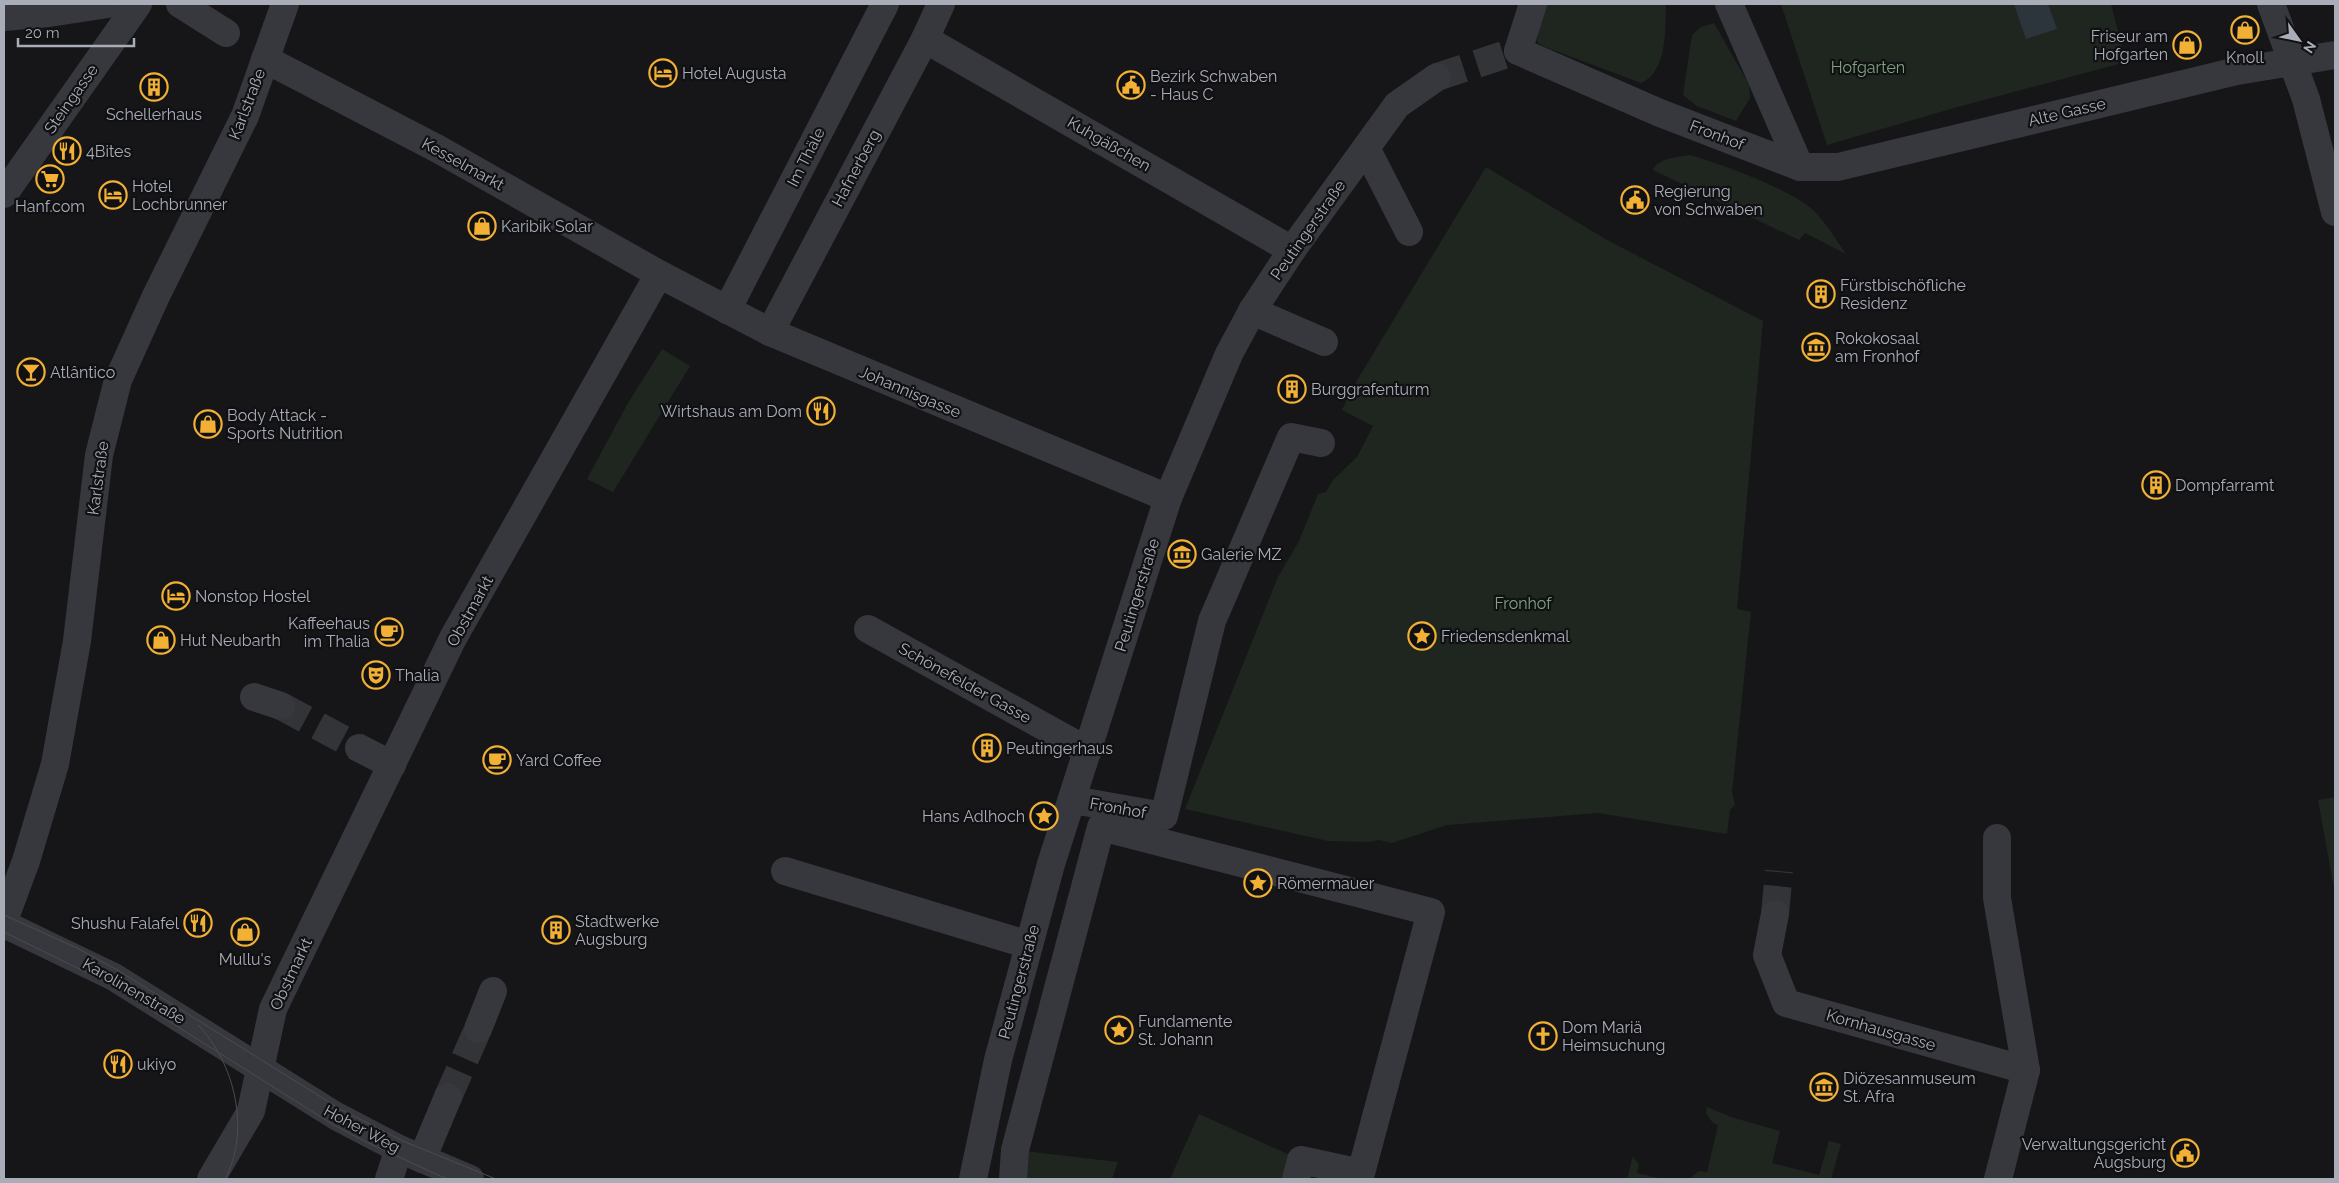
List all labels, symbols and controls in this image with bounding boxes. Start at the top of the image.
scale bar [18,15,134,47]
shop icon: Knoll [2230,15,2260,45]
north arrow [2274,15,2324,65]
text: 20 m [25,24,60,42]
place label: Friseur am Hofgarten [2091,27,2168,64]
shop icon: Friseur am Hofgarten [2172,30,2202,60]
text: N [2300,38,2320,56]
place label: Knoll [2226,48,2265,67]
hotel icon: Hotel Augusta [648,58,678,88]
park label: Hofgarten [1831,58,1905,77]
street label: Steingasse [40,61,102,137]
place label: Hotel Augusta [682,64,786,83]
street label: Karlstraße [225,66,269,142]
place label: Bezirk Schwaben - Haus C [1150,67,1277,104]
public building icon: Bezirk Schwaben - Haus C [1116,70,1146,100]
building icon: Schellerhaus [139,72,169,102]
street label: Alte Gasse [2026,94,2108,130]
place label: Schellerhaus [106,105,202,124]
street label: Kuhgäßchen [1064,112,1154,176]
street label: Fronhof [1687,116,1748,154]
street label: Im Thäle [783,124,829,190]
street label: Hafnerberg [828,126,884,210]
street label: Kesselmarkt [418,134,508,195]
restaurant icon: 4Bites [52,136,82,166]
place label: 4Bites [86,142,131,161]
supermarket icon: Hanf.com [35,164,65,194]
street label: Peutingerstraße [1267,176,1349,284]
place label: Hotel Lochbrunner [132,177,228,214]
hotel icon: Hotel Lochbrunner [98,180,128,210]
place label: Regierung von Schwaben [1654,182,1763,219]
public building icon: Regierung von Schwaben [1620,185,1650,215]
place label: Hanf.com [15,197,85,216]
shop icon: Karibik Solar [467,211,497,241]
place label: Karibik Solar [501,217,593,236]
place label: Fürstbischöfliche Residenz [1840,276,1966,313]
building icon: Fürstbischöfliche Residenz [1806,279,1836,309]
place label: Rokokosaal am Fronhof [1835,329,1920,366]
museum icon: Rokokosaal am Fronhof [1801,332,1831,362]
bar icon: Atlântico [16,357,46,387]
street label: Johannisgasse [856,362,964,422]
place label: Atlântico [50,363,115,382]
building icon: Burggrafenturm [1277,374,1307,404]
place label: Burggrafenturm [1311,380,1429,399]
restaurant icon: Wirtshaus am Dom [806,396,836,426]
place label: Wirtshaus am Dom [661,402,802,421]
place label: Body Attack - Sports Nutrition [227,406,343,443]
shop icon: Body Attack - Sports Nutrition [193,409,223,439]
street label: Karlstraße [83,440,113,516]
building icon: Dompfarramt [2141,470,2171,500]
place label: Dompfarramt [2175,476,2275,495]
street label: Peutingerstraße [1111,536,1163,654]
museum icon: Galerie MZ [1167,539,1197,569]
place label: Galerie MZ [1201,545,1282,564]
street label: Obstmarkt [443,572,497,650]
hotel icon: Nonstop Hostel [161,581,191,611]
place label: Nonstop Hostel [195,587,311,606]
park label: Fronhof [1494,594,1552,613]
place label: Kaffeehaus im Thalia [288,614,370,651]
cafe icon: Kaffeehaus im Thalia [374,617,404,647]
place icon: Friedensdenkmal [1407,621,1437,651]
shop icon: Hut Neubarth [146,625,176,655]
place label: Friedensdenkmal [1441,627,1570,646]
place label: Hut Neubarth [180,631,281,650]
street label: Schönefelder Gasse [895,639,1035,727]
theatre icon: Thalia [361,660,391,690]
place label: Thalia [395,666,439,685]
building icon: Peutingerhaus [972,733,1002,763]
place label: Peutingerhaus [1006,739,1113,758]
cafe icon: Yard Coffee [482,745,512,775]
place label: Yard Coffee [516,751,601,770]
street label: Fronhof [1088,794,1148,822]
place icon: Hans Adlhoch [1029,801,1059,831]
place label: Hans Adlhoch [922,807,1025,826]
place icon: Römermauer [1243,868,1273,898]
place label: Römermauer [1277,874,1375,893]
restaurant icon: Shushu Falafel [183,908,213,938]
place label: Stadtwerke Augsburg [575,912,659,949]
place label: Shushu Falafel [71,914,180,933]
building icon: Stadtwerke Augsburg [541,915,571,945]
shop icon: Mullu's [230,917,260,947]
street label: Peutingerstraße [995,923,1043,1041]
street label: Obstmarkt [266,934,316,1013]
place label: Mullu's [219,950,272,969]
street label: Karolinenstraße [79,954,189,1028]
street label: Kornhausgasse [1824,1005,1938,1055]
place label: Fundamente St. Johann [1138,1012,1232,1049]
place icon: Fundamente St. Johann [1104,1015,1134,1045]
place label: Dom Mariä Heimsuchung [1562,1018,1665,1055]
church icon: Dom Mariä Heimsuchung [1528,1021,1558,1051]
restaurant icon: ukiyo [103,1049,133,1079]
place label: ukiyo [137,1055,176,1074]
place label: Diözesanmuseum St. Afra [1843,1069,1976,1106]
museum icon: Diözesanmuseum St. Afra [1809,1072,1839,1102]
street label: Hoher Weg [321,1101,403,1157]
place label: Verwaltungsgericht Augsburg [2022,1135,2167,1172]
public building icon: Verwaltungsgericht Augsburg [2170,1138,2200,1168]

